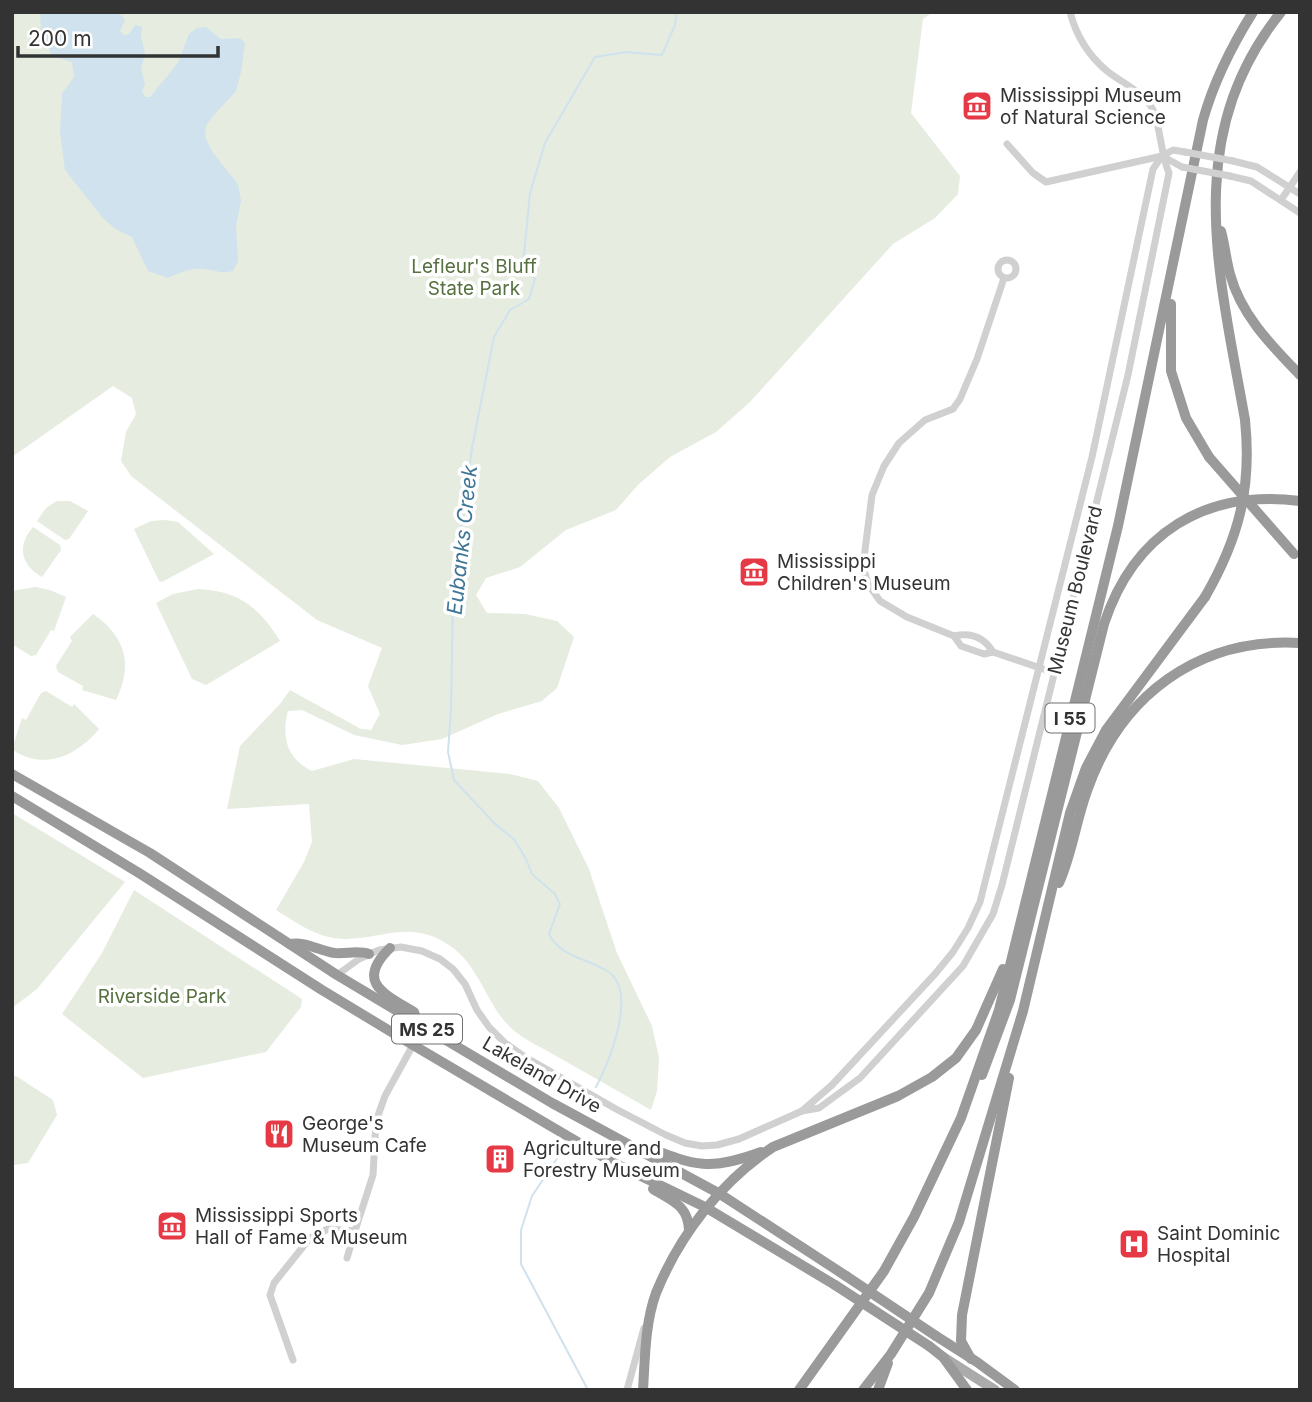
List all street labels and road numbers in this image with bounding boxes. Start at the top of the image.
street label: Museum Boulevard [1043,503,1107,677]
road number: I 55 [1046,704,1094,732]
road number: MS 25 [392,1014,462,1044]
street label: Lakeland Drive [479,1032,605,1118]

